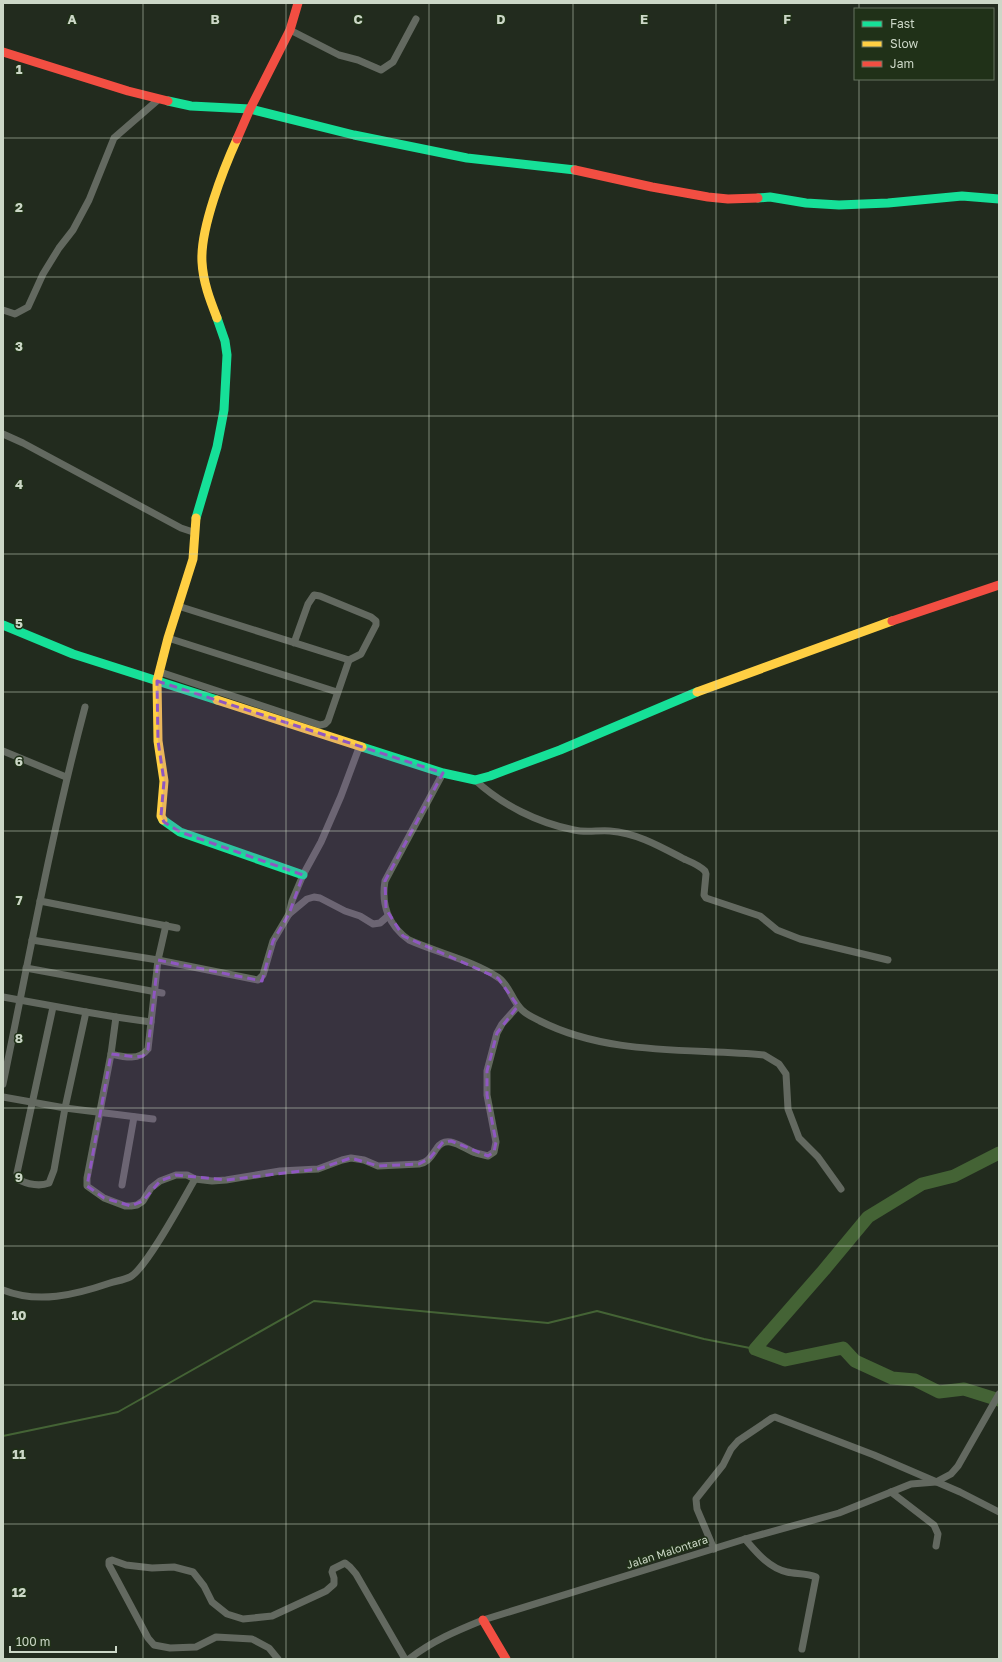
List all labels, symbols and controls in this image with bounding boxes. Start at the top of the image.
legend [854,8,994,80]
text: A [67,11,77,27]
text: B [210,11,220,27]
text: C [353,11,363,27]
text: D [496,11,506,27]
text: E [640,11,648,27]
text: F [783,11,791,27]
text: Fast [890,16,915,31]
text: Slow [890,36,918,51]
text: Jam [890,56,914,71]
text: 1 [16,61,23,77]
text: 2 [15,199,23,215]
text: 3 [15,338,23,354]
text: 4 [15,476,23,492]
text: 5 [15,615,23,631]
text: 6 [15,753,23,769]
text: 7 [15,892,23,908]
text: 8 [15,1030,23,1046]
text: 9 [15,1169,23,1185]
text: 10 [11,1307,27,1323]
text: 11 [12,1446,26,1462]
street label: Jalan Malontara [624,1532,709,1571]
text: 12 [12,1584,26,1600]
scale bar [10,1628,116,1654]
text: 100 m [16,1634,50,1649]

